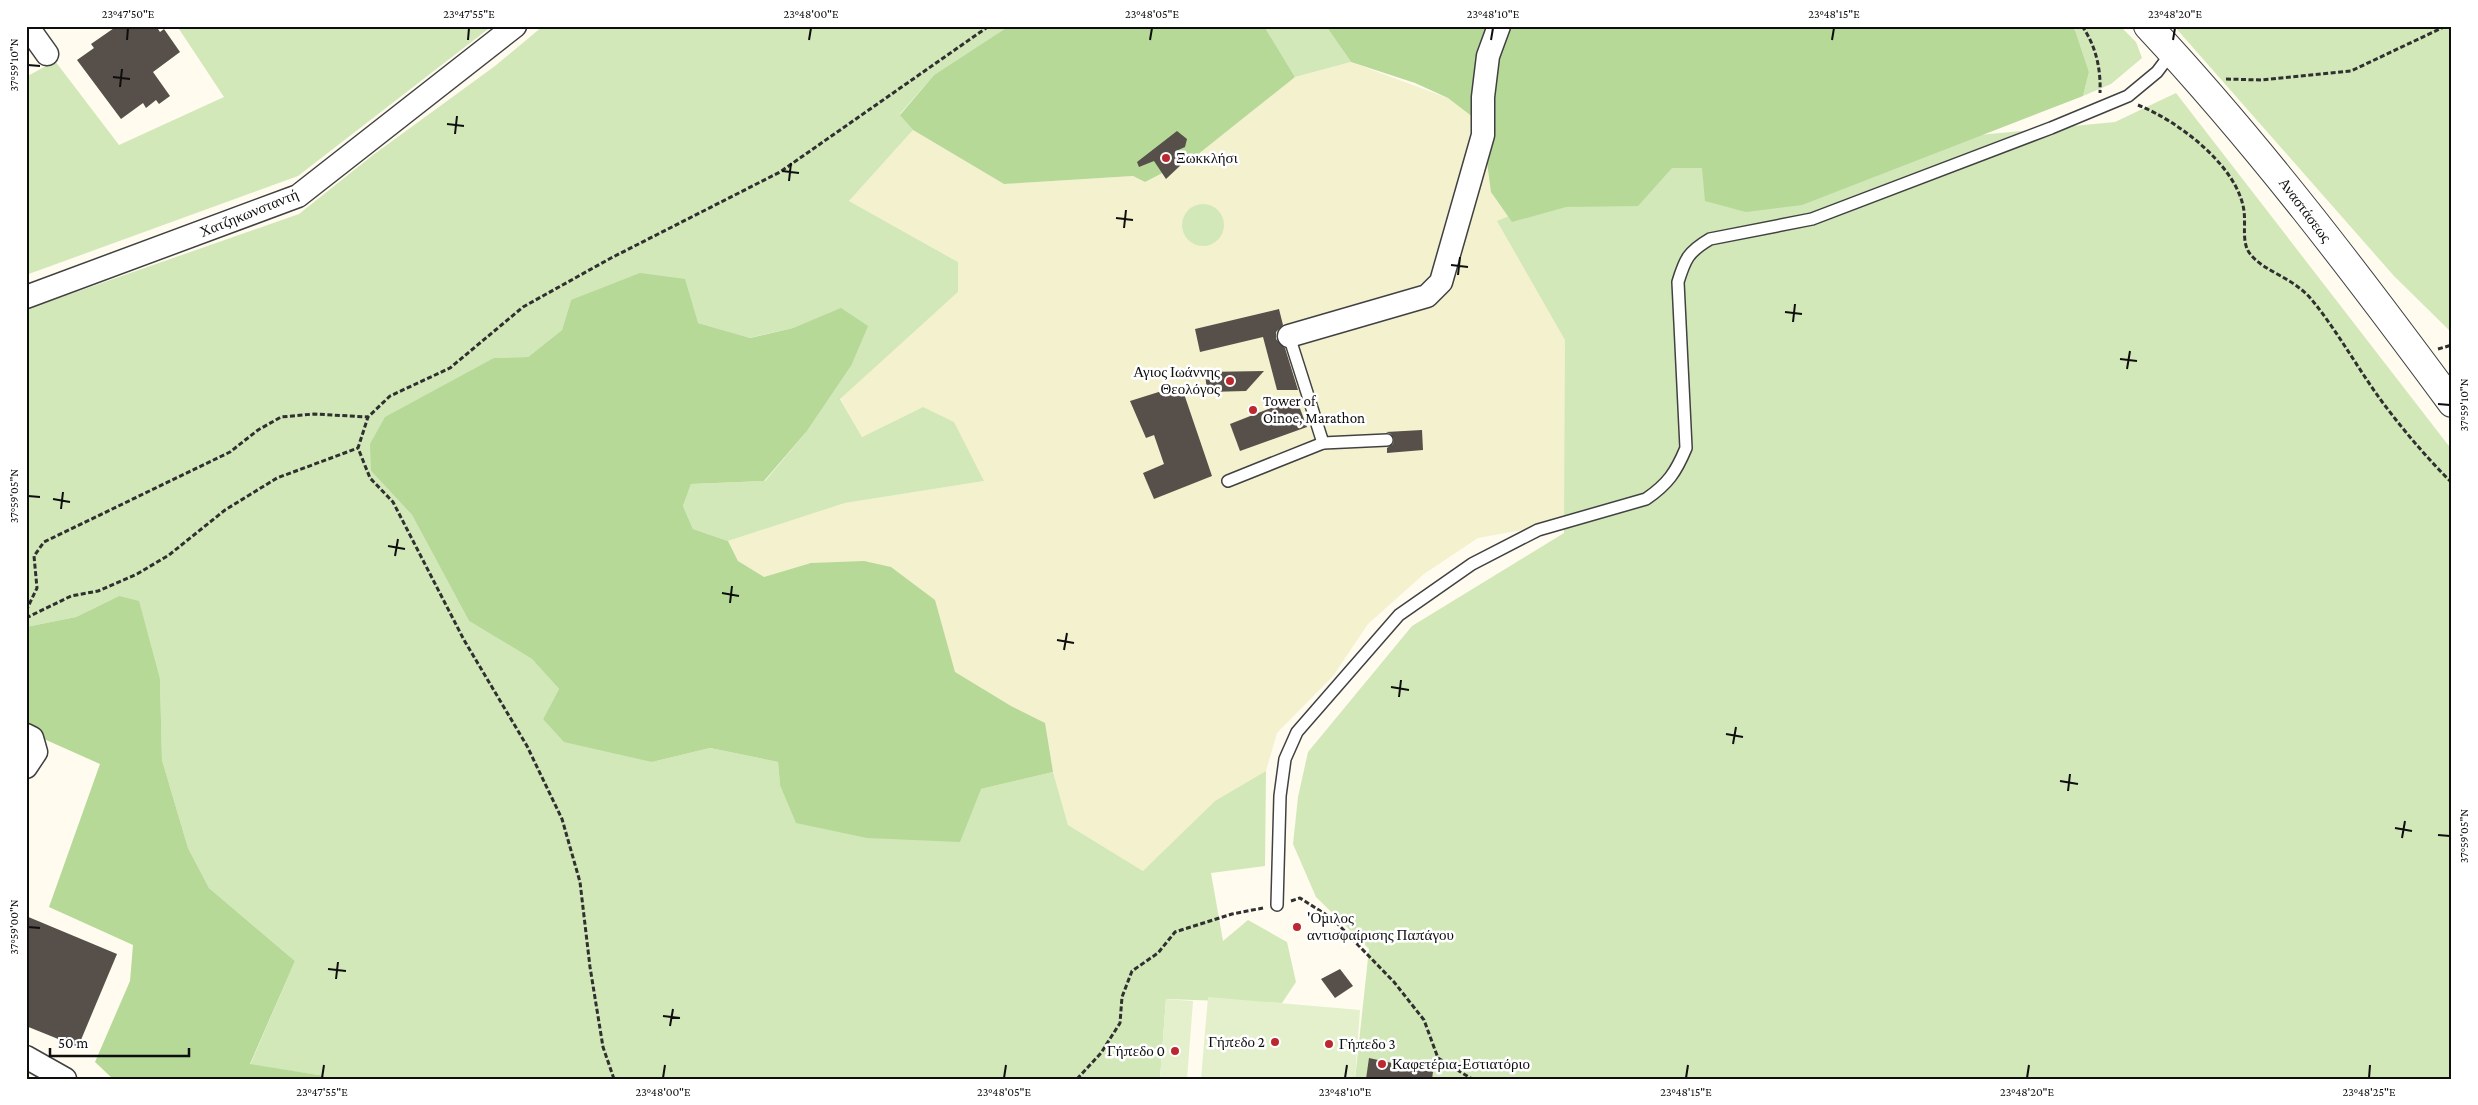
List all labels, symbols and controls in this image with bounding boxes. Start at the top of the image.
text: 23°47'50"E [102,7,155,21]
text: 23°47'55"E [443,7,495,21]
text: 23°48'00"E [784,7,839,21]
text: 23°48'05"E [1125,7,1179,21]
text: 23°48'10"E [1467,7,1520,21]
text: 23°48'15"E [1808,7,1860,21]
text: 23°48'20"E [2148,7,2203,21]
text: 37°59'10"N [7,38,21,92]
place label: Ξωκκλήσι [1176,150,1238,166]
marker: Ξωκκλήσι [1160,152,1172,164]
street label: Αναστάσεως [2276,175,2334,245]
street label: Χατζηκωνσταντή [197,186,301,240]
place label: Αγιος Ιωάννης Θεολόγος [1133,364,1220,397]
marker: Αγιος Ιωάννης Θεολόγος [1224,375,1236,387]
text: 37°59'10"N [2457,378,2471,432]
place label: Tower of Oinoe, Marathon [1263,393,1365,426]
marker: Tower of Oinoe, Marathon [1247,404,1259,416]
text: 37°59'05"N [7,469,21,523]
text: 37°59'05"N [2457,809,2471,863]
text: 37°59'00"N [7,899,21,955]
place label: 'Ομιλος αντισφαίρισης Παπάγου [1307,910,1454,943]
marker: 'Ομιλος αντισφαίρισης Παπάγου [1291,921,1303,933]
scale bar [50,1025,189,1057]
place label: Γήπεδο 2 [1208,1034,1265,1050]
text: 50 m [58,1035,88,1051]
marker: Γήπεδο 2 [1269,1036,1281,1048]
place label: Γήπεδο 3 [1339,1036,1396,1052]
marker: Γήπεδο 3 [1323,1038,1335,1050]
place label: Γήπεδο 0 [1107,1043,1165,1059]
marker: Γήπεδο 0 [1169,1045,1181,1057]
place label: Καφετέρια-Εστιατόριο [1392,1056,1530,1072]
marker: Καφετέρια-Εστιατόριο [1376,1058,1388,1070]
text: 23°47'55"E [296,1085,348,1099]
text: 23°48'00"E [636,1085,691,1099]
text: 23°48'05"E [977,1085,1031,1099]
text: 23°48'10"E [1319,1085,1372,1099]
text: 23°48'15"E [1660,1085,1712,1099]
text: 23°48'20"E [2000,1085,2055,1099]
text: 23°48'25"E [2342,1085,2396,1099]

